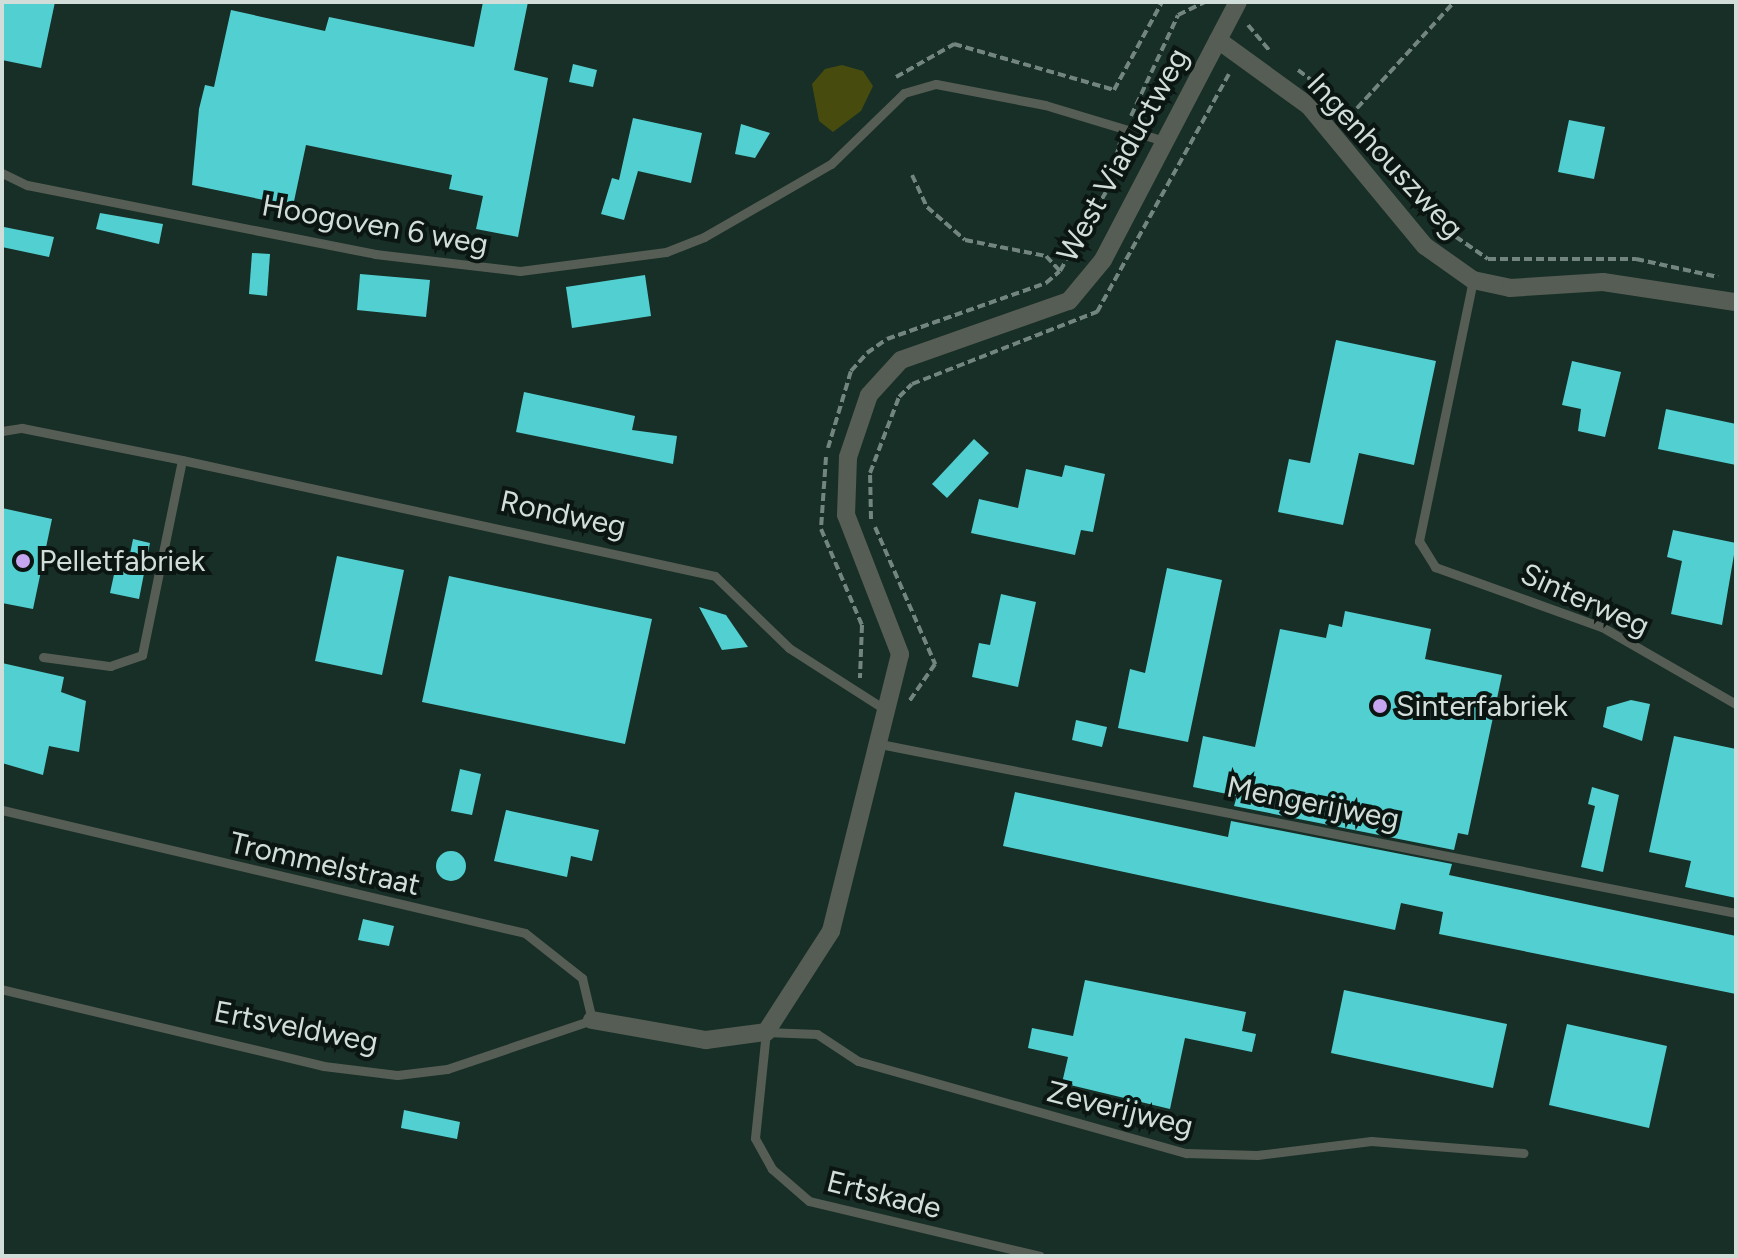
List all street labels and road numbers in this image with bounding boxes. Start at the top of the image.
street label: West Viaductweg [1049,42,1197,268]
street label: Ingenhouszweg [1299,66,1471,246]
street label: Hoogoven 6 weg [259,187,491,263]
street label: Rondweg [497,483,629,545]
street label: Sinterweg [1515,556,1655,644]
street label: Mengerijweg [1224,769,1402,837]
street label: Trommelstraat [226,825,424,903]
street label: Ertsveldweg [211,993,381,1061]
street label: Zeverijweg [1043,1073,1197,1145]
street label: Ertskade [823,1163,945,1227]

